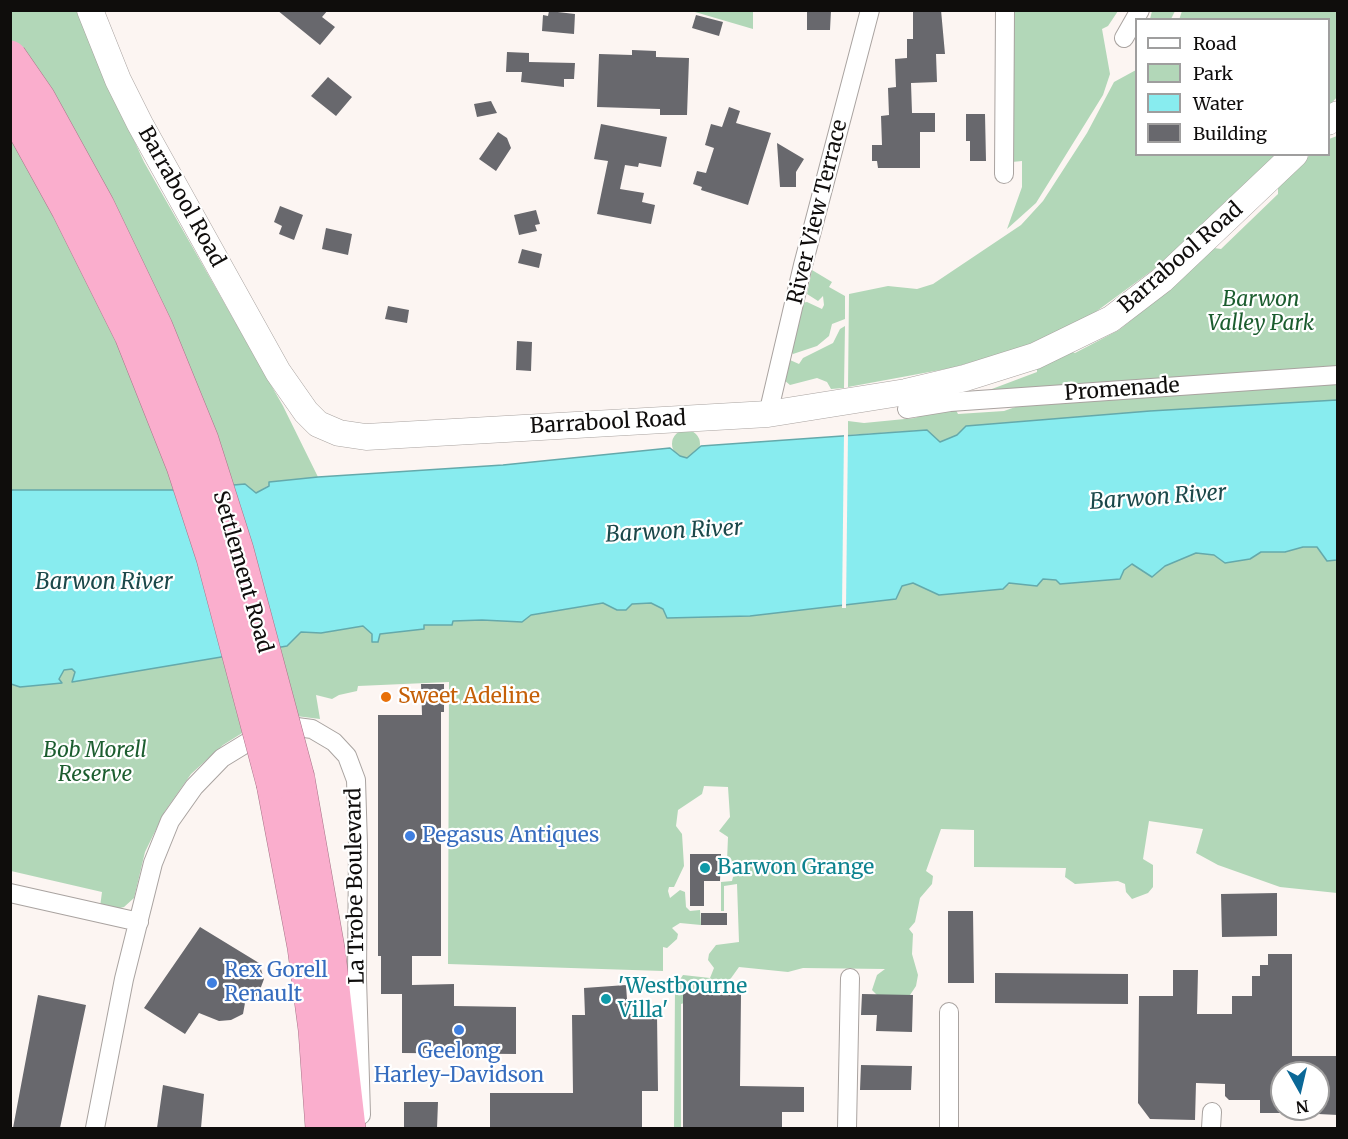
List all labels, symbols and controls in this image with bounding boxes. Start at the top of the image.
legend [1135,18,1330,156]
text: Road [1193,32,1237,55]
text: Park [1193,62,1233,85]
text: Water [1193,92,1244,115]
street label: River View Terrace [783,117,853,307]
text: Building [1193,122,1267,145]
street label: Barrabool Road [132,123,230,271]
street label: Barrabool Road [1114,197,1248,319]
park label: Barwon Valley Park [1208,287,1314,337]
street label: Promenade [1064,373,1180,407]
street label: Barrabool Road [529,406,687,440]
water label: Barwon River [1089,480,1227,516]
street label: Settlement Road [207,488,277,656]
water label: Barwon River [605,515,743,549]
water label: Barwon River [35,570,173,596]
place label: Sweet Adeline [398,684,540,710]
marker: Sweet Adeline [379,690,393,704]
park label: Bob Morell Reserve [43,738,147,788]
street label: La Trobe Boulevard [342,787,370,985]
place label: Pegasus Antiques [422,823,599,849]
marker: Pegasus Antiques [403,829,417,843]
place label: Barwon Grange [717,855,874,881]
marker: Barwon Grange [698,861,712,875]
place label: Rex Gorell Renault [224,958,328,1008]
place label: 'Westbourne Villa' [618,974,747,1024]
marker: Rex Gorell Renault [205,976,219,990]
marker: 'Westbourne Villa' [599,992,613,1006]
marker: Geelong Harley-Davidson [452,1023,466,1037]
place label: Geelong Harley-Davidson [374,1039,544,1089]
north arrow [1270,1061,1330,1121]
text: N [1295,1096,1310,1118]

